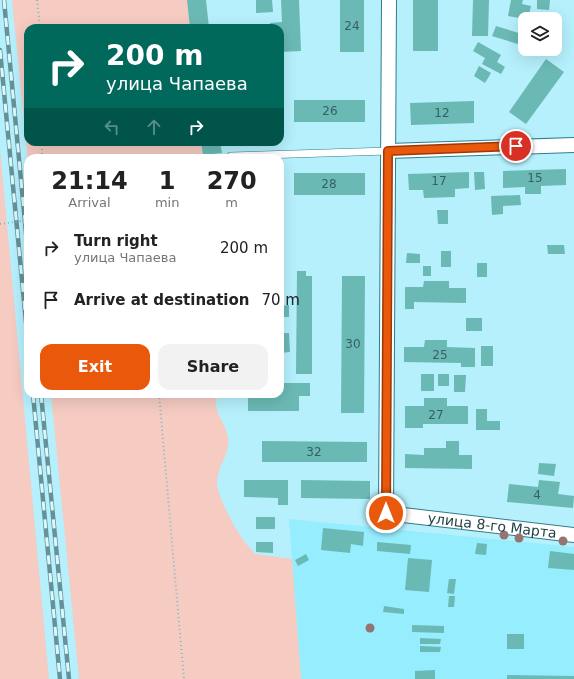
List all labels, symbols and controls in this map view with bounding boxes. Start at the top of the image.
map controls [518,12,562,56]
button: layers [518,12,562,56]
house number: 24 [344,19,360,33]
text: 200 m [106,39,203,72]
icon: right [40,40,92,92]
text: улица Чапаева [106,73,248,94]
house number: 26 [322,104,338,118]
house number: 12 [434,106,450,120]
icon: left [101,116,123,138]
icon: ahead [143,116,165,138]
icon: right [185,116,207,138]
pin [499,129,533,163]
icon: arrive [505,135,527,157]
text: 21:14 [51,167,128,195]
text: 1 [159,167,175,195]
text: 270 [207,167,257,195]
house number: 15 [527,171,543,185]
house number: 17 [431,174,447,188]
house number: 28 [321,177,337,191]
text: Arrival [68,195,111,210]
text: min [155,195,179,210]
text: m [225,195,238,210]
text: Turn right [74,232,158,250]
icon: right [40,237,62,259]
text: 200 m [220,239,268,257]
text: улица Чапаева [74,250,176,265]
icon: arrive [40,289,62,311]
text: Arrive at destination [74,291,249,309]
text: 70 m [261,291,300,309]
house number: 30 [345,337,361,351]
button: Exit [40,344,150,390]
button: Share [158,344,268,390]
house number: 25 [432,348,448,362]
house number: 27 [428,408,444,422]
house number: 32 [306,445,322,459]
house number: 4 [533,488,541,502]
position arrow [365,492,407,534]
street label: улица 8-го Марта [427,510,558,541]

